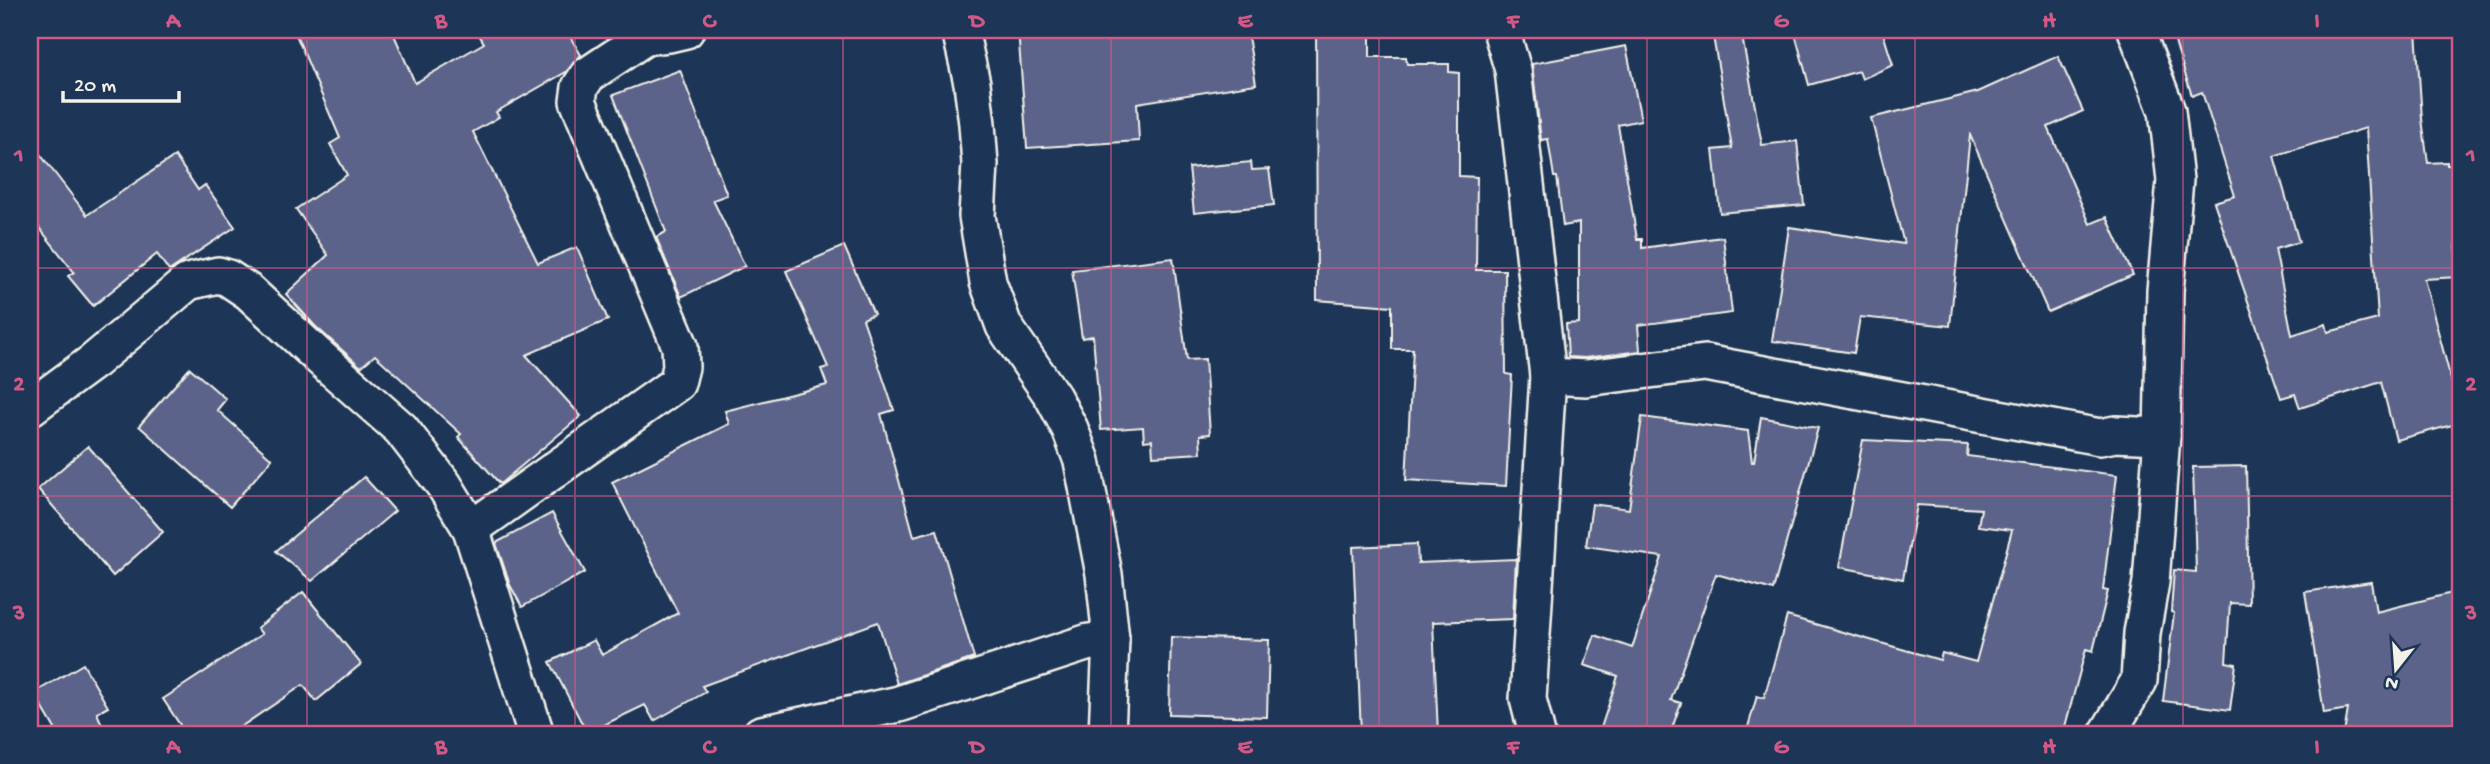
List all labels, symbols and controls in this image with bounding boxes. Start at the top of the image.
text: A [165,9,181,36]
text: B [434,9,448,36]
text: C [703,9,718,36]
text: D [968,9,986,36]
text: E [1238,9,1254,36]
text: F [1506,9,1521,36]
text: G [1774,9,1790,36]
text: H [2042,9,2056,36]
text: I [2314,9,2320,36]
scale bar [63,60,178,104]
text: 20 m [74,75,116,100]
text: 1 [13,143,24,170]
text: 1 [2465,143,2476,170]
text: 2 [13,372,25,399]
text: 2 [2465,372,2477,399]
text: 3 [12,601,25,628]
text: 3 [2464,601,2477,628]
north arrow [2360,634,2430,704]
text: N [2383,669,2401,695]
text: A [165,735,181,762]
text: B [434,735,448,762]
text: C [703,735,718,762]
text: D [968,735,986,762]
text: E [1238,735,1254,762]
text: F [1506,735,1521,762]
text: G [1774,735,1790,762]
text: H [2042,735,2056,762]
text: I [2314,735,2320,762]

